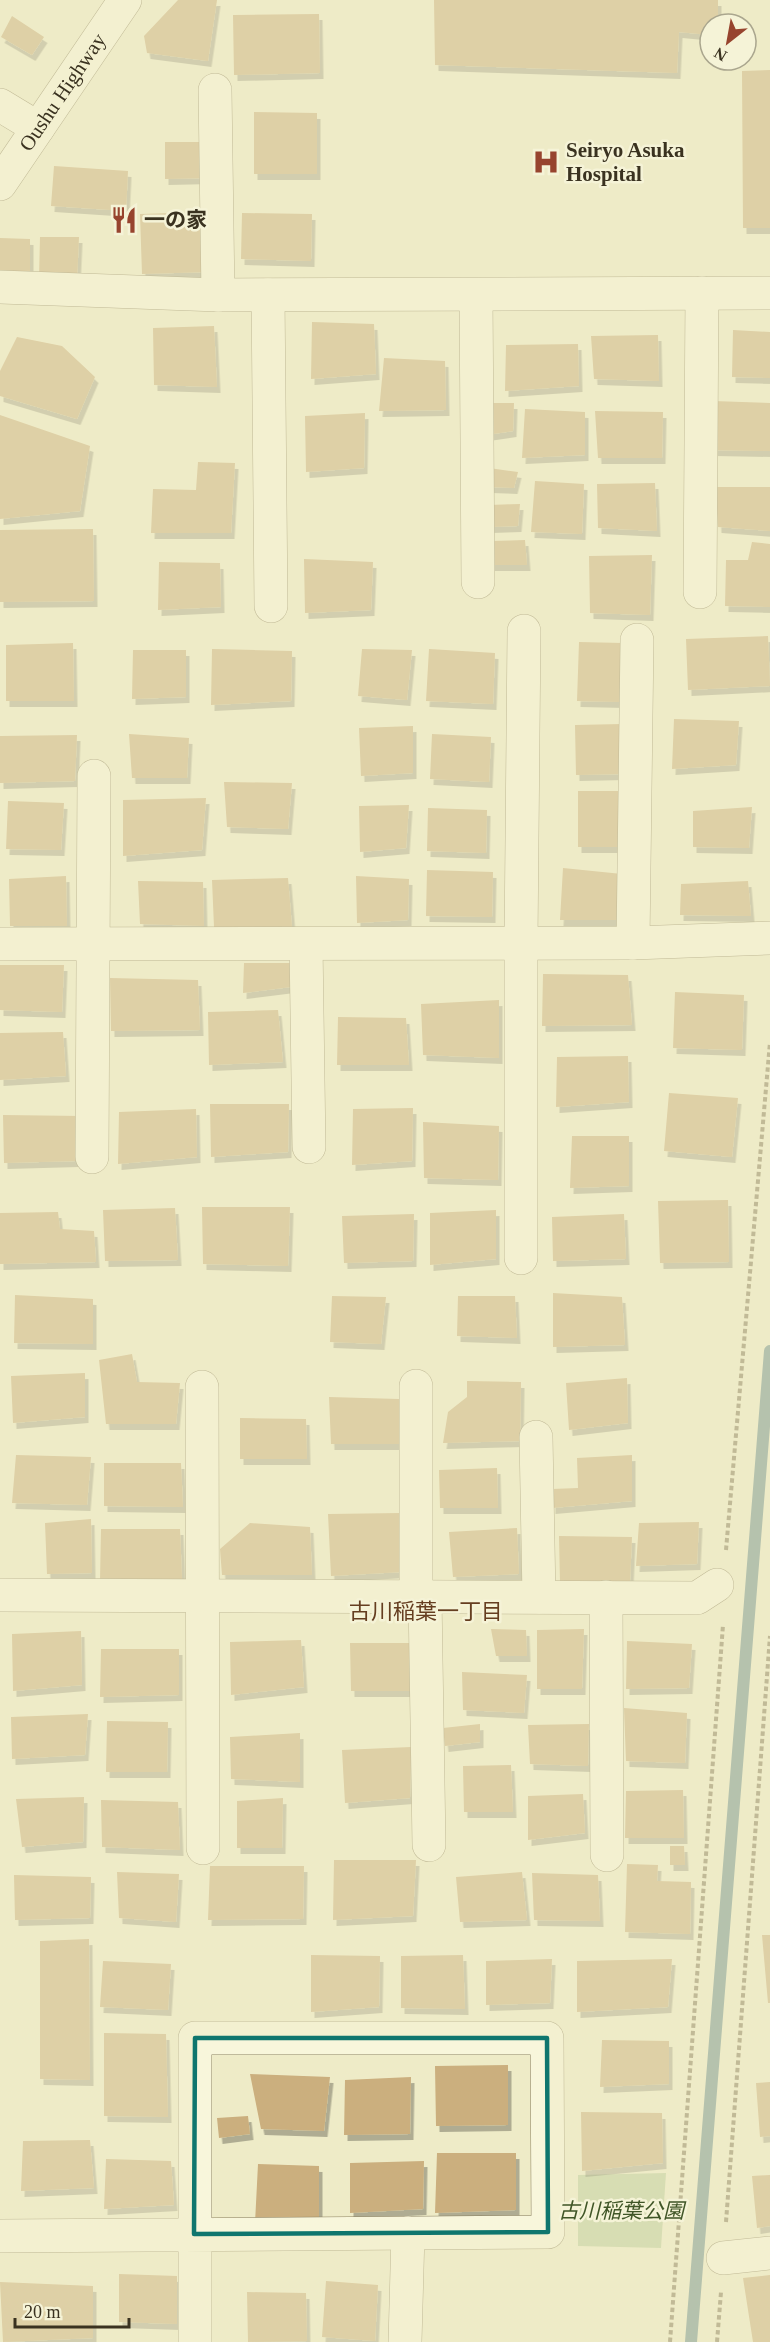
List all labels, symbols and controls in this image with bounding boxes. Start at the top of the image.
north arrow [698,12,758,72]
street label: Oushu Highway [14,28,111,156]
text: N [711,44,730,65]
place label: Seiryo Asuka Hospital [566,138,685,186]
hospital icon: Seiryo Asuka Hospital [531,147,561,177]
restaurant icon: 一の家 [109,205,139,235]
place label: 一の家 [144,208,207,232]
district label: 古川稲葉一丁目 [349,1599,503,1624]
park label: 古川稲葉公園 [558,2199,687,2223]
scale bar [15,2291,129,2329]
text: 20 m [24,2302,61,2322]

